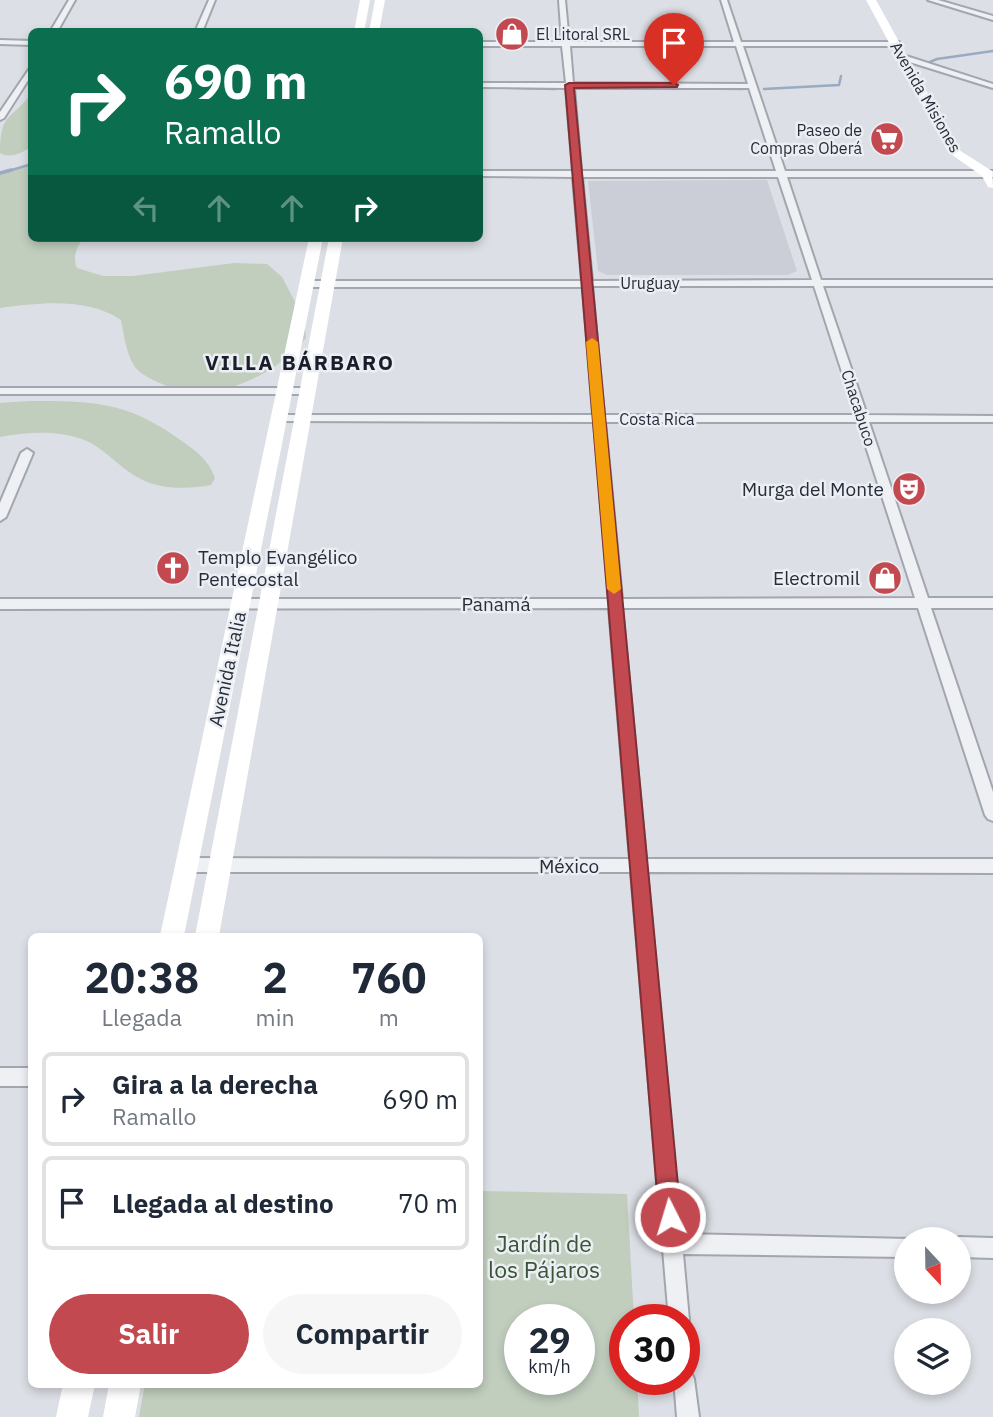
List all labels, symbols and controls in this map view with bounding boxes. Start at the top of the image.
pin [644,13,704,85]
shop icon: El Litoral SRL [493,15,531,53]
place label: El Litoral SRL [536,24,630,44]
icon: arrive [655,24,693,62]
street label: Avenida Misiones [886,38,966,156]
text: 690 m [164,49,308,112]
icon: right [49,56,140,147]
text: Ramallo [164,111,281,153]
place label: Paseo de Compras Oberá [750,120,862,158]
supermarket icon: Paseo de Compras Oberá [868,120,906,158]
icon: left [127,189,165,227]
icon: ahead [200,189,238,227]
icon: ahead [273,189,311,227]
icon: right [346,189,384,227]
street label: Uruguay [620,273,680,293]
district label: VILLA BÁRBARO [205,348,395,376]
street label: Chacabuco [837,367,881,449]
street label: Costa Rica [619,409,695,429]
theatre icon: Murga del Monte [890,470,928,508]
place label: Murga del Monte [742,477,884,501]
place label: Templo Evangélico Pentecostal [198,545,358,591]
church icon: Templo Evangélico Pentecostal [154,549,192,587]
shop icon: Electromil [866,559,904,597]
place label: Electromil [773,566,860,590]
street label: Panamá [461,592,531,616]
street label: Avenida Italia [203,609,251,729]
street label: México [539,854,599,878]
text: 20:38 [84,950,199,1005]
text: 2 [262,950,288,1005]
text: 760 [351,950,427,1005]
text: Llegada [102,1002,182,1032]
text: min [256,1002,294,1032]
text: m [379,1002,399,1032]
text: Gira a la derecha [112,1067,318,1101]
icon: right [53,1080,91,1118]
text: 690 m [382,1082,458,1116]
text: Ramallo [112,1101,196,1131]
position arrow [633,1180,707,1254]
icon: arrive [53,1184,91,1222]
text: Llegada al destino [112,1186,334,1220]
text: 70 m [398,1186,458,1220]
north arrow [894,1227,971,1304]
map controls [894,1227,971,1395]
park label: Jardín de los Pájaros [488,1228,600,1284]
button: Salir [49,1294,249,1374]
button: Compartir [263,1294,462,1374]
speed limit sign: 30 [609,1304,700,1395]
text: 29 [528,1317,571,1363]
button: layers [894,1318,971,1395]
text: km/h [528,1355,571,1378]

